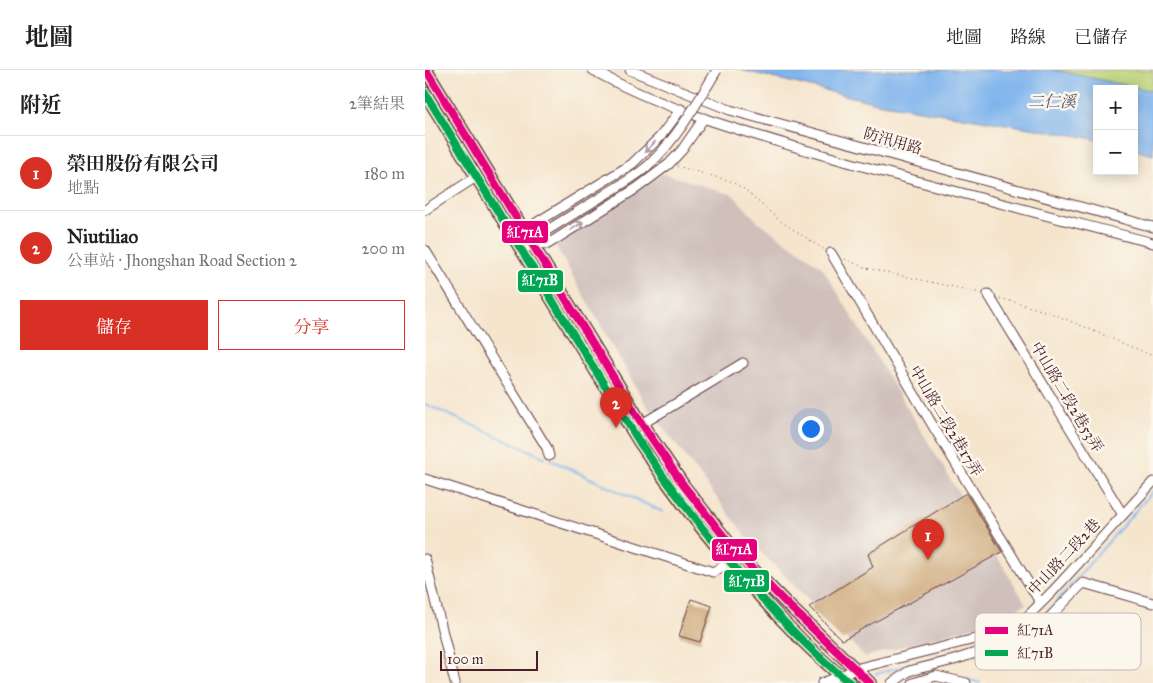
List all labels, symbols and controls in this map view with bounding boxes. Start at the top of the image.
text: 地圖 [25,22,73,52]
text: 地圖 [946,26,982,48]
text: 路線 [1010,26,1046,48]
text: 已儲存 [1074,26,1128,48]
map controls [1093,85,1138,175]
button: + [1093,85,1138,130]
text: 附近 [20,92,62,118]
water label: 二仁溪 [1028,92,1078,111]
text: 2筆結果 [349,94,405,113]
street label: 防汛用路 [862,124,924,158]
button: − [1093,130,1138,175]
one-way arrow [644,141,656,154]
text: 榮田股份有限公司 [67,152,219,175]
text: 1 [33,164,39,183]
text: 180 m [364,164,405,183]
text: 地點 [67,178,99,197]
line badge: 紅71A [501,220,549,244]
one-way arrow [569,221,583,231]
text: 紅71A [507,224,544,241]
text: Niutiliao [67,225,138,248]
text: 2 [32,239,40,258]
text: 200 m [362,239,405,258]
text: 公車站 · Jhongshan Road Section 2 [67,251,297,270]
line badge: 紅71B [517,269,564,293]
text: 紅71B [522,272,558,289]
button: 儲存 [20,300,208,350]
button: 分享 [218,300,405,350]
street label: 中山路二段2巷53弄 [1027,339,1107,455]
street label: 中山路二段2巷17弄 [906,362,986,480]
pin: 2 [600,387,632,428]
your location [798,416,824,442]
street label: 中山路二段2巷 [1024,515,1104,599]
pin: 1 [912,519,944,560]
line badge: 紅71A [711,538,758,562]
text: 紅71A [716,541,753,558]
line badge: 紅71B [723,569,770,593]
text: 紅71B [729,573,765,590]
legend [975,613,1141,670]
text: 紅71A [1017,622,1054,639]
text: 紅71B [1017,645,1053,662]
scale bar [440,648,537,671]
text: 100 m [447,651,484,668]

